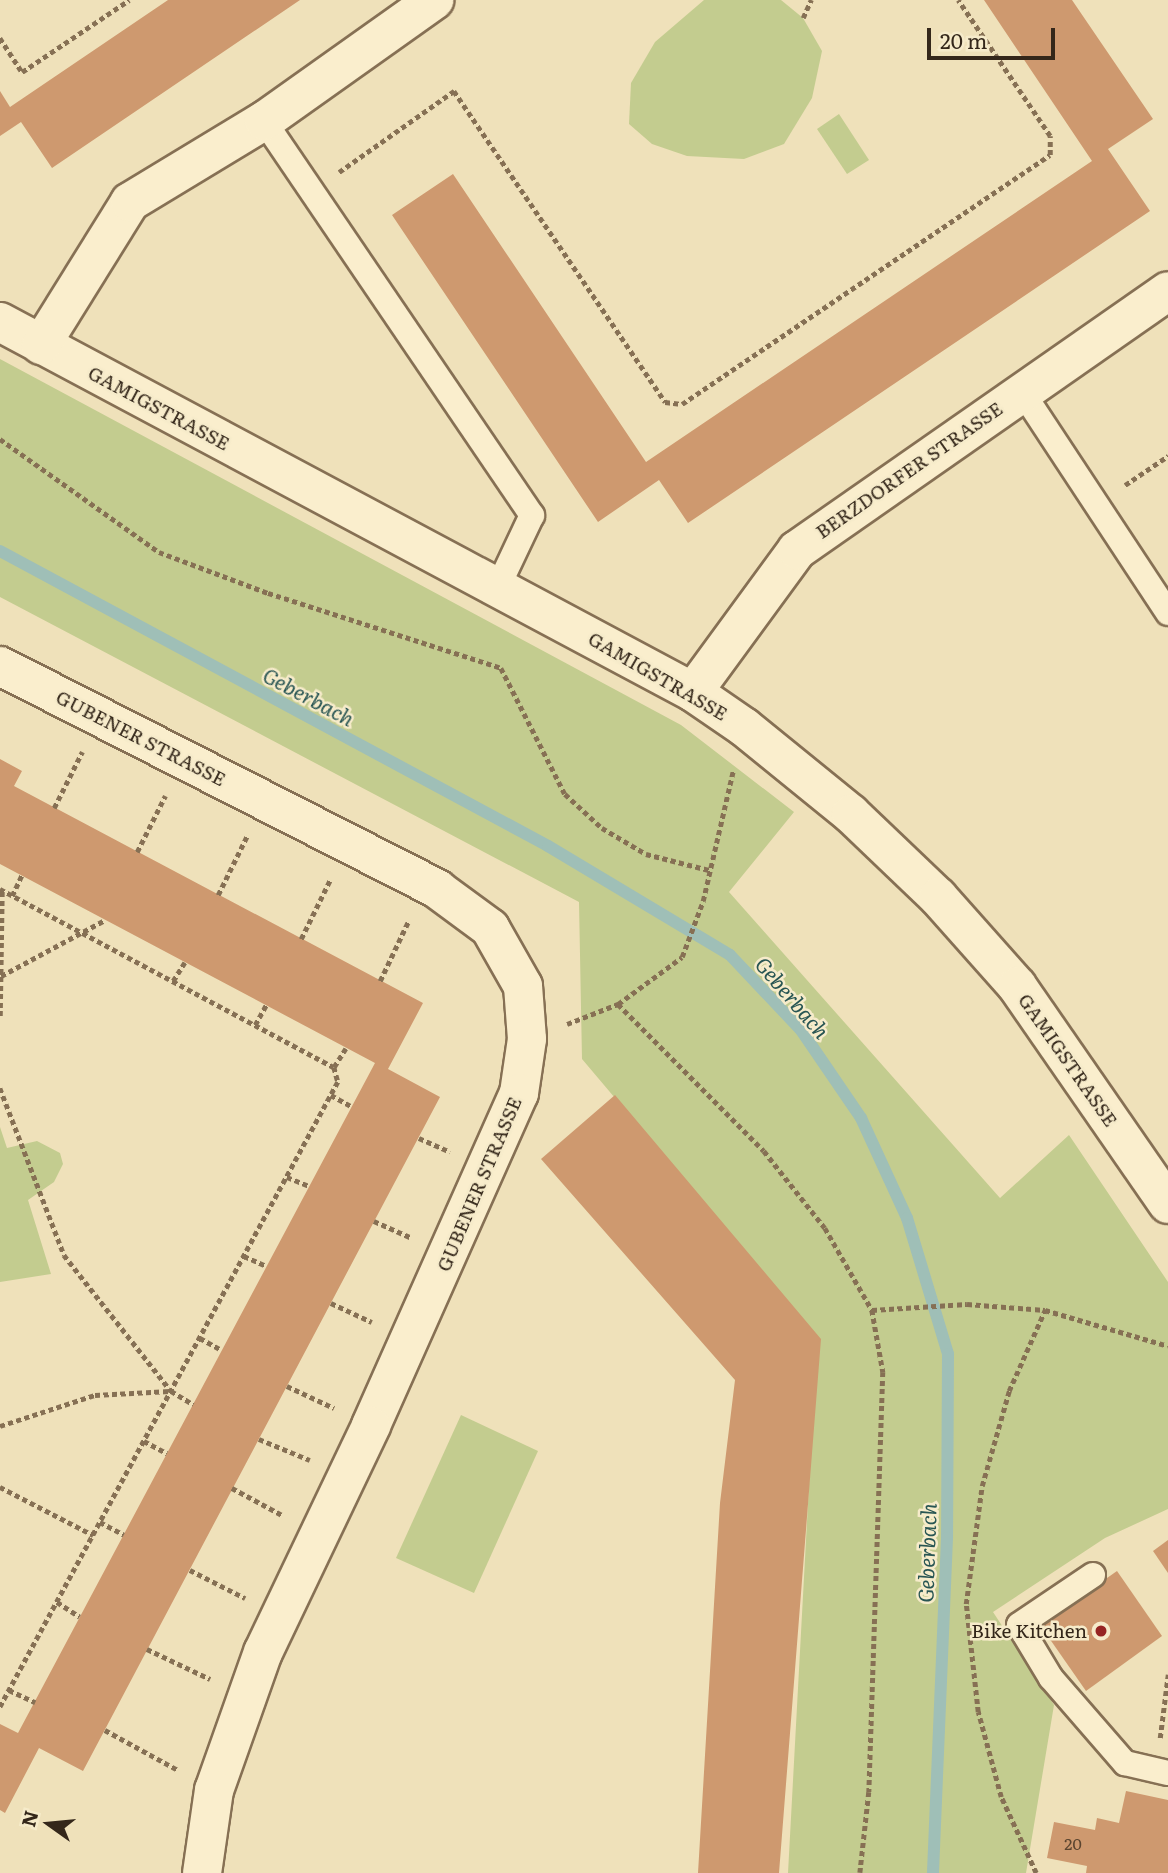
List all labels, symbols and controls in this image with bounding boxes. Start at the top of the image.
scale bar [930,14,1058,58]
text: 20 m [940,24,987,55]
street label: GAMIGSTRASSE [84,361,234,455]
street label: BERZDORFER STRASSE [811,397,1007,543]
street label: GAMIGSTRASSE [584,627,732,725]
water label: Geberbach [259,661,359,731]
street label: GUBENER STRASSE [52,685,230,791]
water label: Geberbach [751,951,835,1043]
street label: GAMIGSTRASSE [1014,989,1122,1131]
street label: GUBENER STRASSE [432,1093,526,1275]
water label: Geberbach [912,1503,940,1603]
place label: Bike Kitchen [971,1620,1087,1642]
marker: Bike Kitchen [1093,1623,1109,1639]
north arrow [14,1789,84,1859]
text: N [13,1807,44,1830]
house number: 20 [1064,1833,1082,1853]

